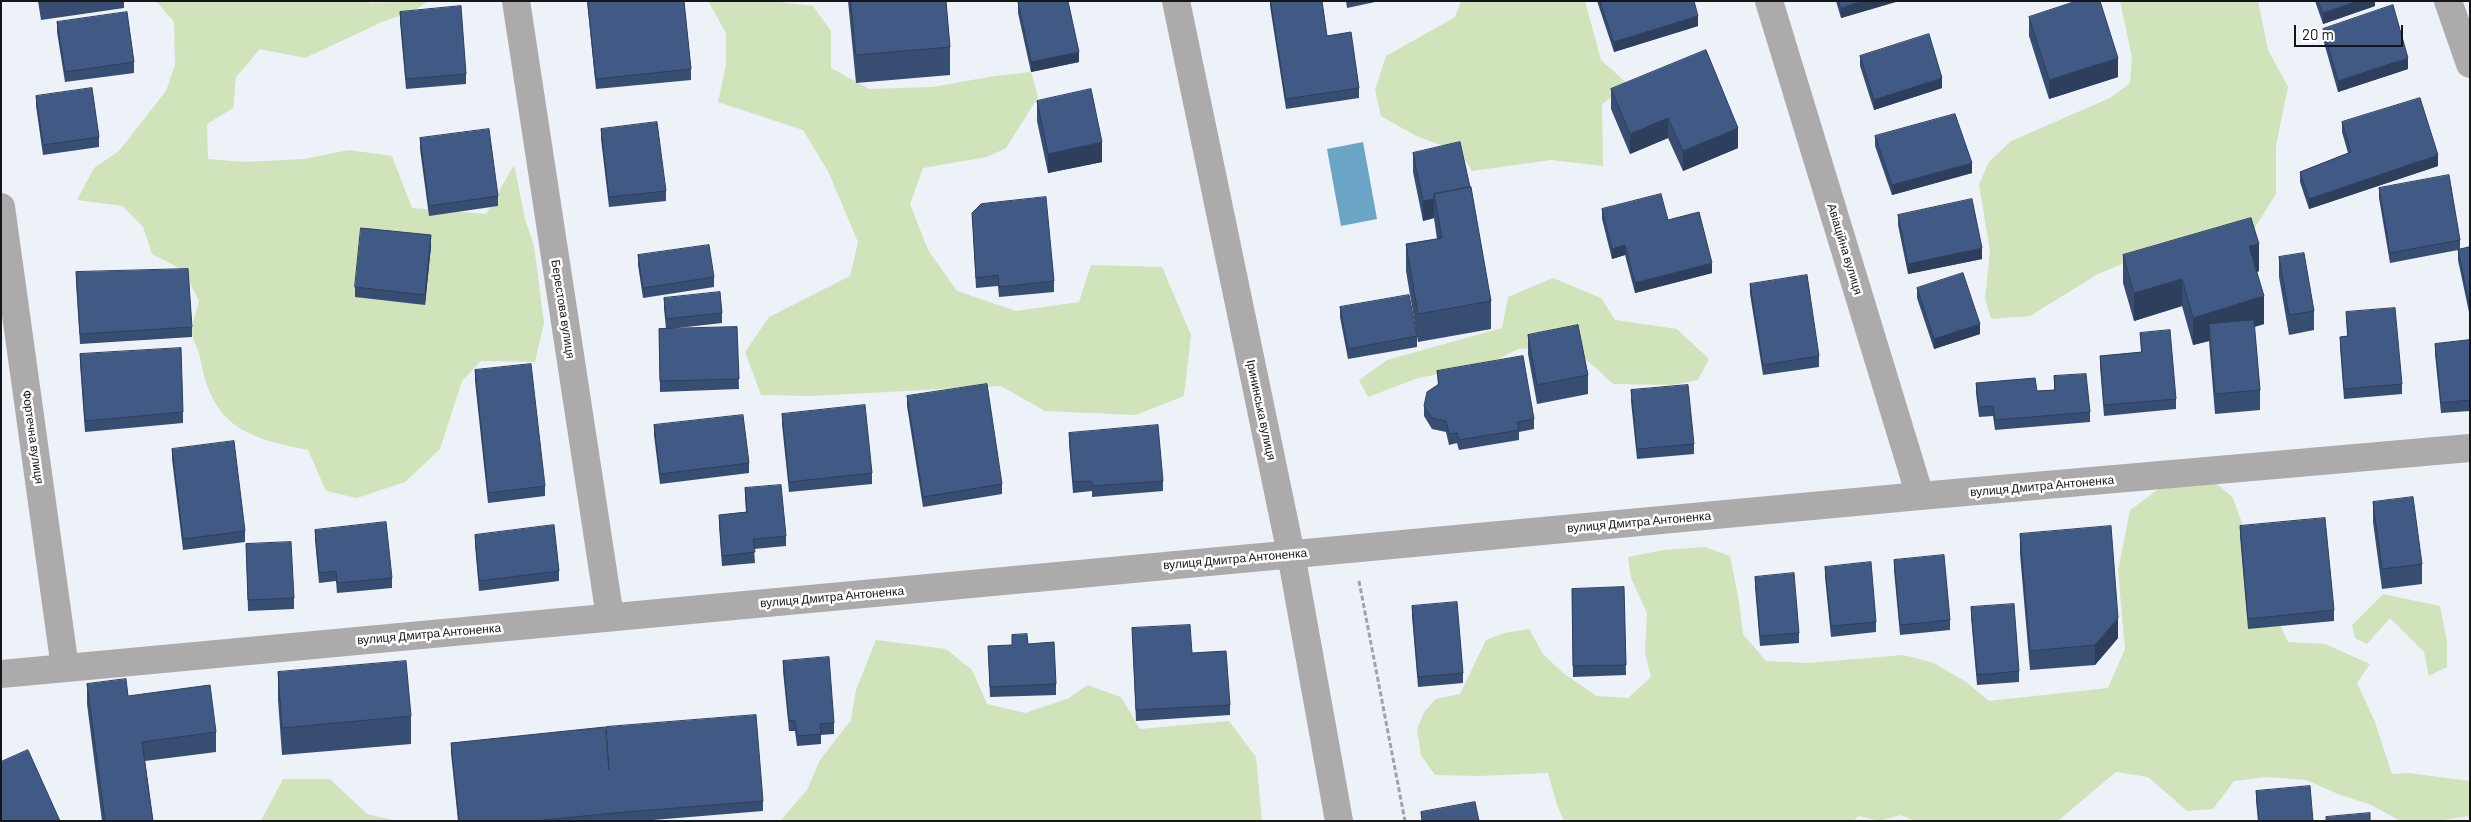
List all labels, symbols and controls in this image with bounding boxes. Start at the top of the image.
scale bar [2296,15,2405,47]
text: 20 m [2302,25,2334,43]
street label: Авіаційна вулиця [1824,202,1866,296]
street label: Берестова вулиця [548,258,578,360]
street label: Ірининська вулиця [1243,358,1279,462]
street label: Фортечна вулиця [19,389,47,485]
street label: вулиця Дмитра Антоненка [1969,473,2115,499]
street label: вулиця Дмитра Антоненка [1566,509,1712,535]
street label: вулиця Дмитра Антоненка [1162,546,1308,572]
street label: вулиця Дмитра Антоненка [759,584,905,610]
street label: вулиця Дмитра Антоненка [356,621,502,647]

